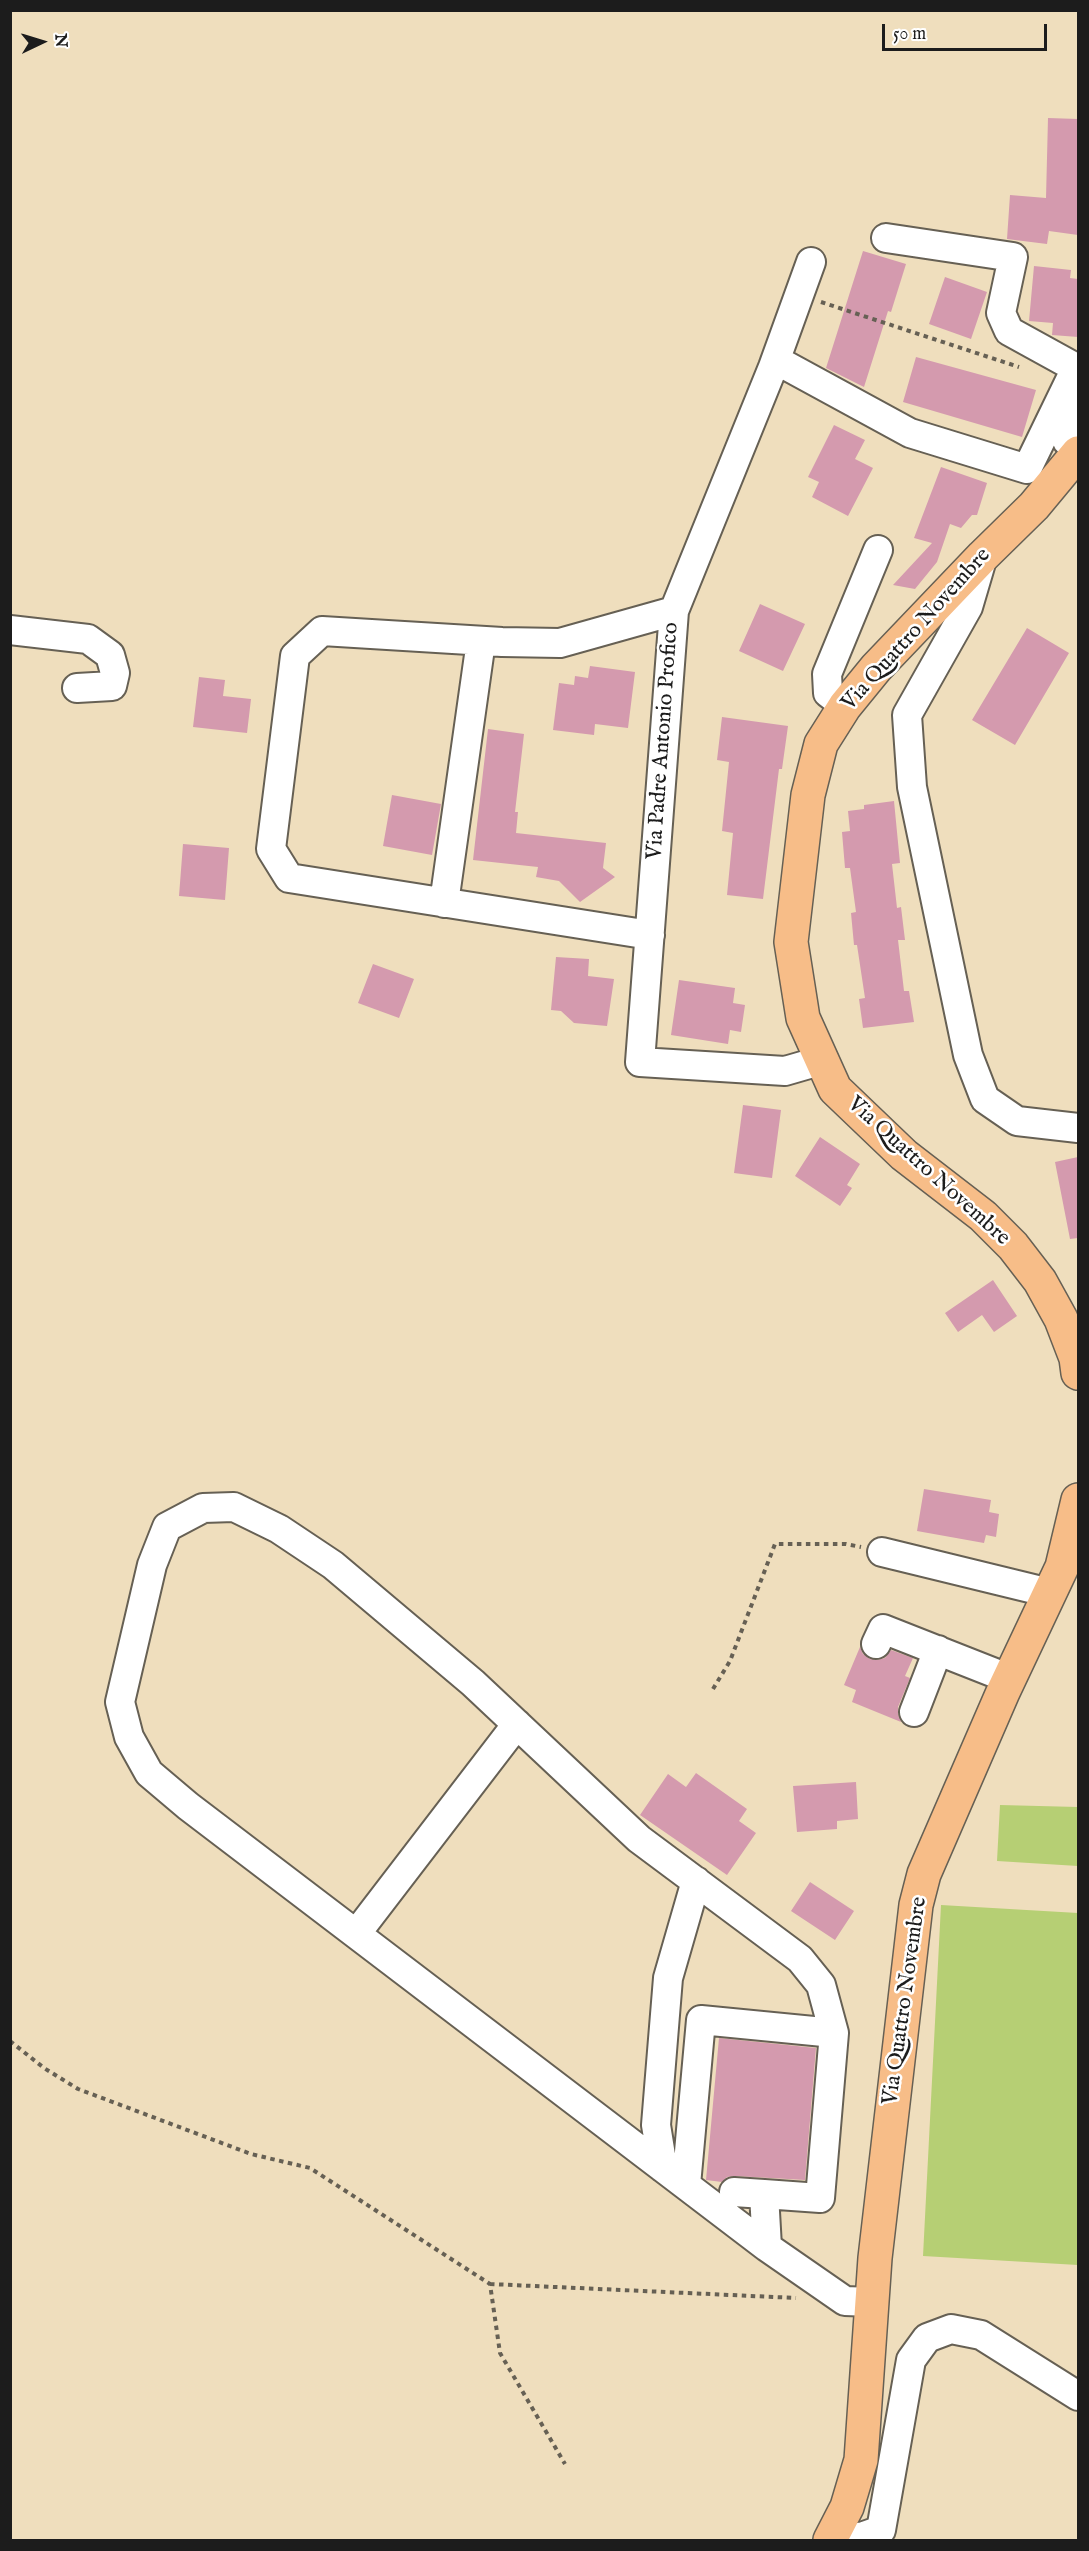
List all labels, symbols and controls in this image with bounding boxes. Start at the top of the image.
north arrow [12,12,72,72]
scale bar [885,12,1050,50]
text: 50 m [893,23,926,46]
text: N [49,33,70,48]
street label: Via Quattro Novembre [837,543,997,717]
street label: Via Padre Antonio Profico [643,621,685,861]
street label: Via Quattro Novembre [841,1092,1015,1252]
street label: Via Quattro Novembre [878,1895,934,2107]

